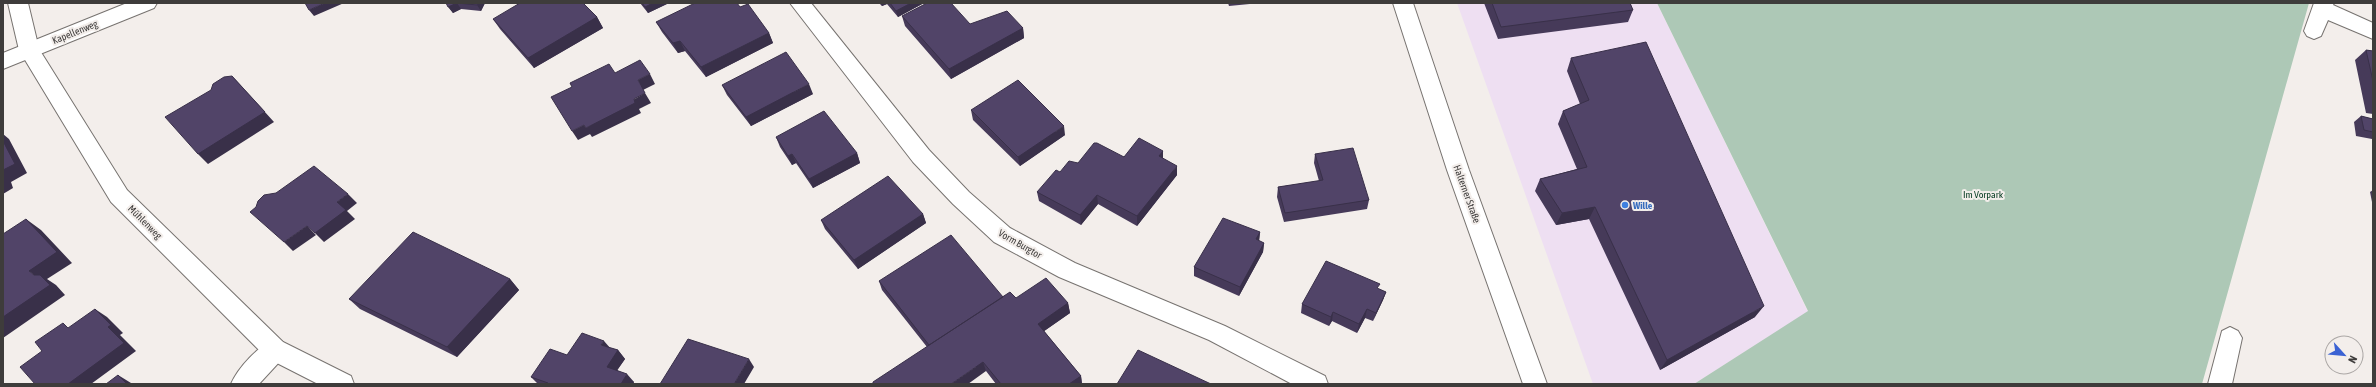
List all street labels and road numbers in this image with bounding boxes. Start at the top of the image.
street label: Kapellenweg [51,18,100,46]
street label: Halterner Straße [1451,164,1483,225]
street label: Mühlenweg [126,203,165,242]
street label: Vorm Burgtor [997,227,1044,261]

